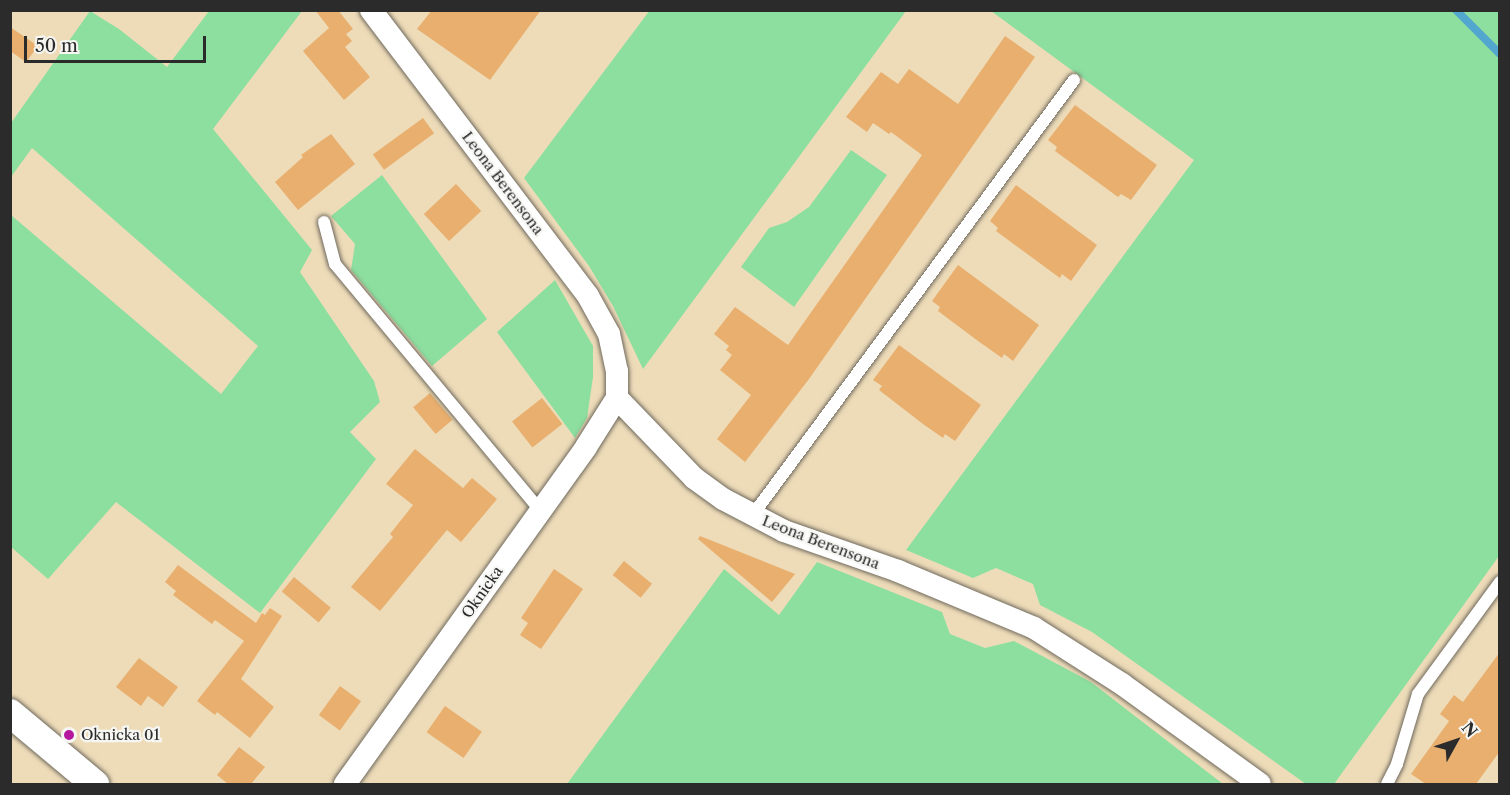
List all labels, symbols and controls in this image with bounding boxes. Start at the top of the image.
scale bar [27,24,208,62]
text: 50 m [35,35,78,57]
street label: Leona Berensona [458,128,548,238]
street label: Leona Berensona [760,511,882,573]
street label: Oknicka [458,563,506,621]
north arrow [1426,711,1486,771]
text: N [1458,718,1482,741]
place label: Oknicka 01 [81,726,160,744]
marker: Oknicka 01 [62,728,76,742]

